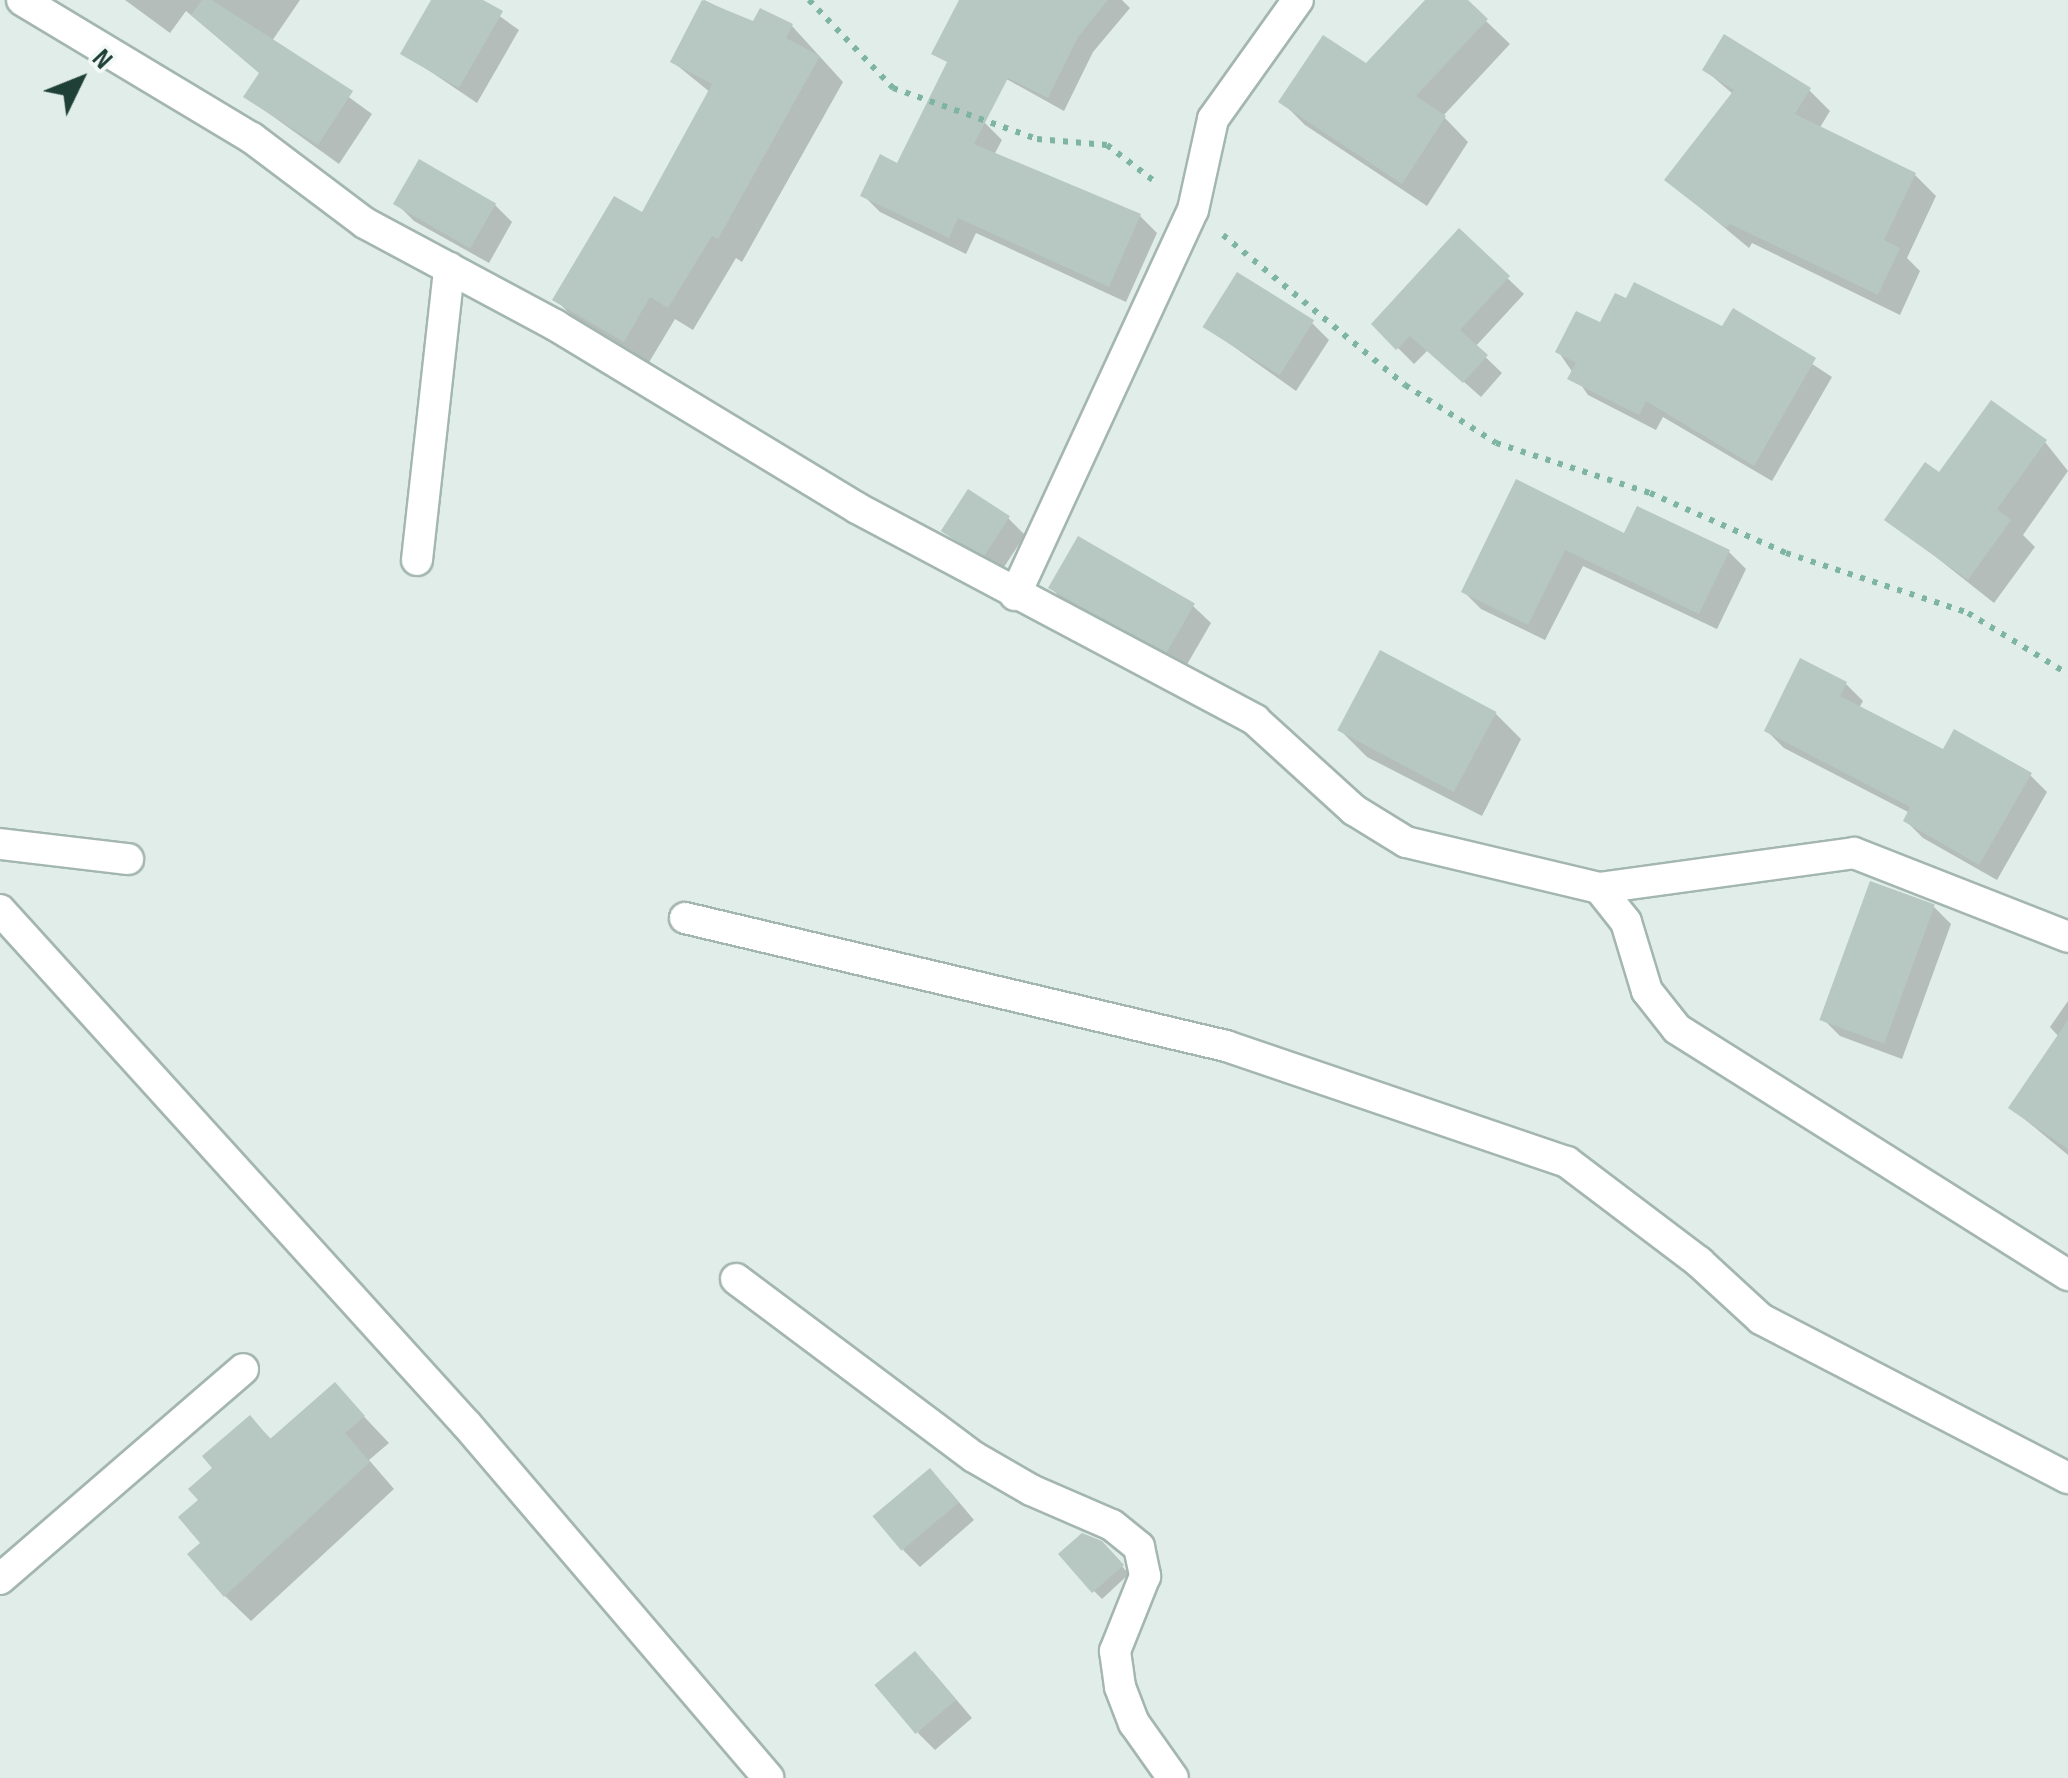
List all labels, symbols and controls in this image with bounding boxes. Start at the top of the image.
north arrow [30,30,130,130]
text: N [85,42,119,76]

